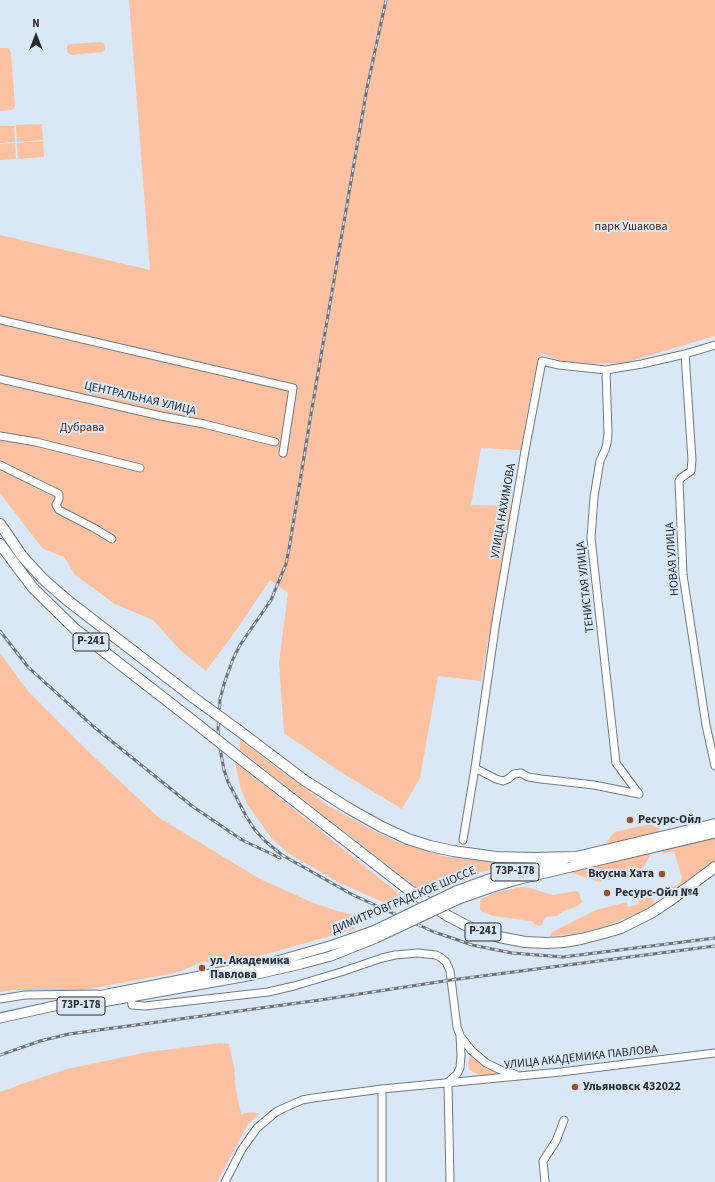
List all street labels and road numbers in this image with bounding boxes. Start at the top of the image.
street label: ЦЕНТРАЛЬНАЯ УЛИЦА [83,379,197,419]
street label: УЛИЦА НАХИМОВА [489,462,519,560]
street label: НОВАЯ УЛИЦА [663,522,683,596]
street label: ТЕНИСТАЯ УЛИЦА [574,540,598,634]
road number: Р-241 [73,633,109,651]
road number: 73Р-178 [491,863,539,881]
street label: ДИМИТРОВГРАДСКОЕ ШОССЕ [330,864,478,938]
road number: Р-241 [465,923,501,941]
road number: 73Р-178 [57,997,105,1015]
street label: УЛИЦА АКАДЕМИКА ПАВЛОВА [503,1043,659,1073]

